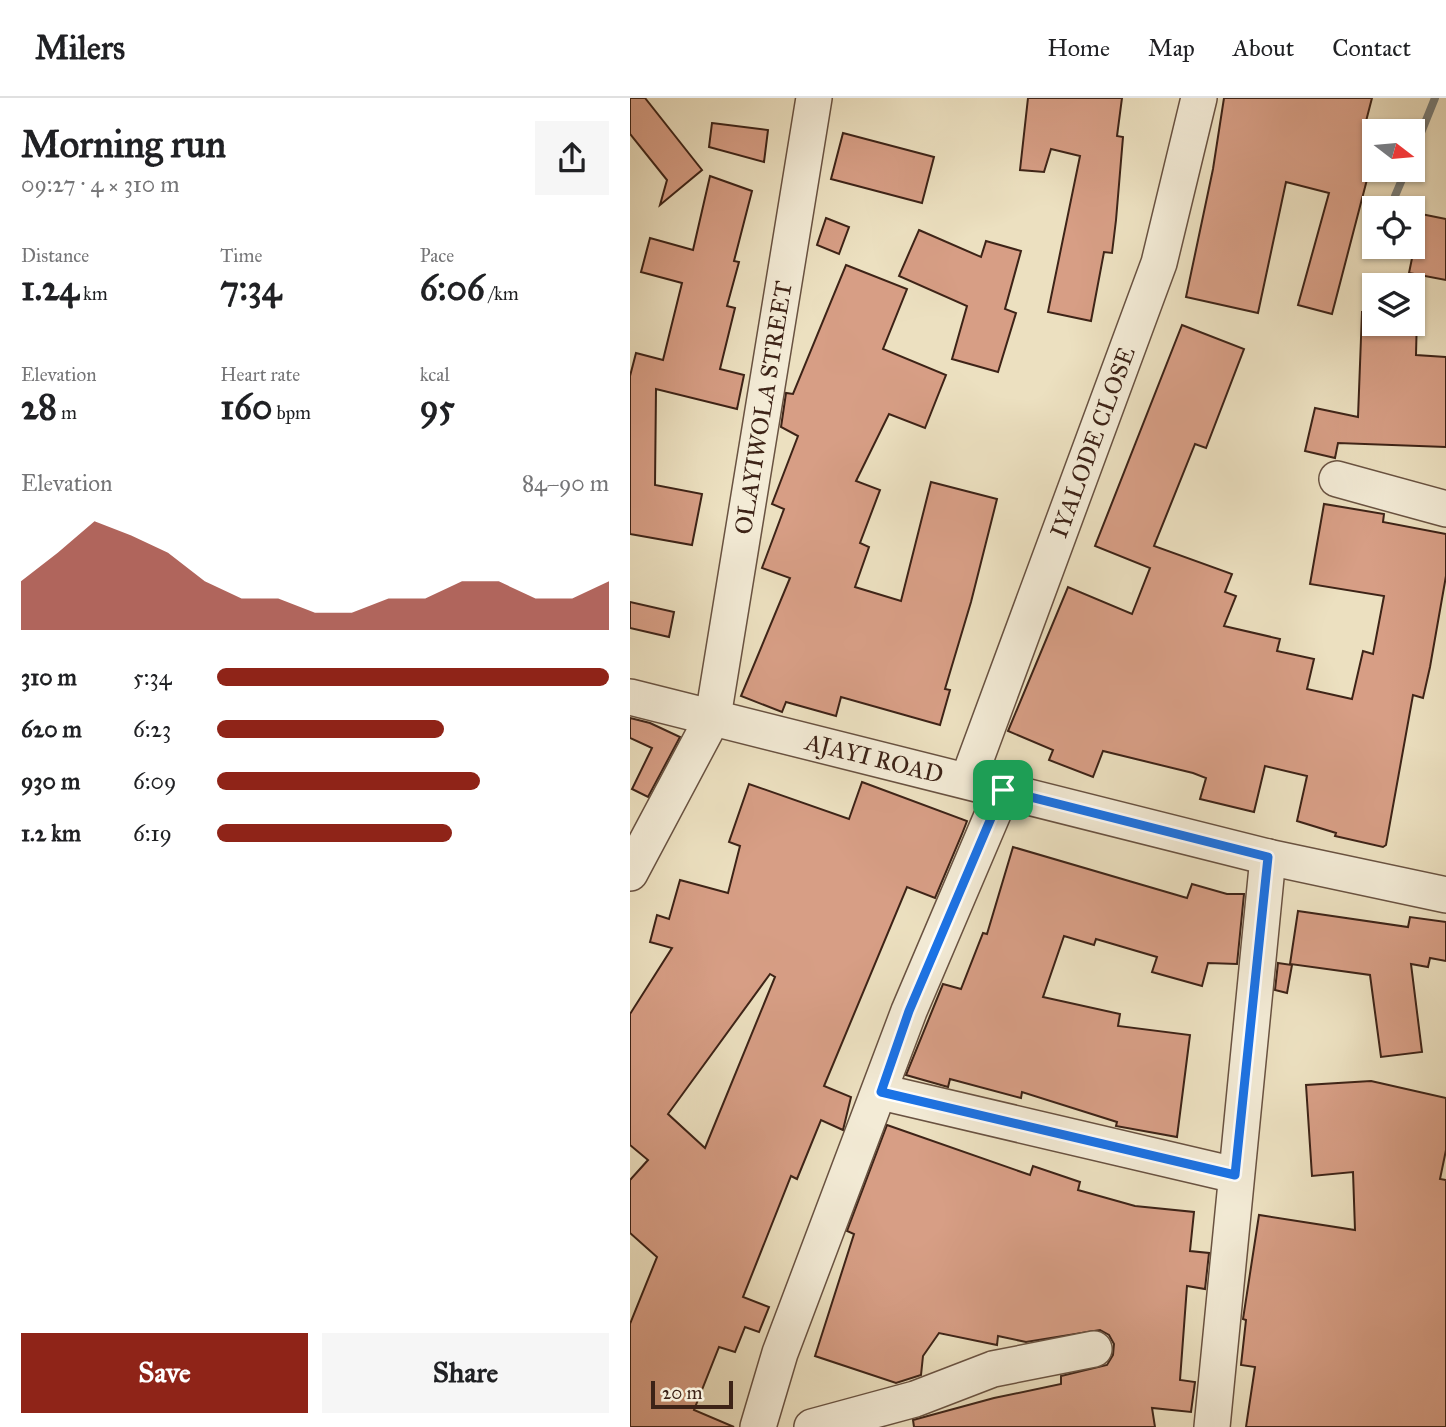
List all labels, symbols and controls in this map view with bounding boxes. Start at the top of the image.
text: Milers [35,28,125,68]
text: Home [1047,33,1110,63]
text: Map [1148,33,1195,63]
text: About [1233,33,1294,63]
text: Contact [1332,33,1411,63]
north arrow [1362,119,1424,182]
map controls [1362,119,1425,336]
text: Morning run [21,121,226,167]
button: share [535,121,609,195]
text: 09:27 · 4 × 310 m [21,170,180,198]
button: locate [1362,196,1425,259]
text: Distance [21,244,89,267]
text: Time [220,244,262,267]
text: Pace [420,244,454,267]
text: 1.24 [21,267,79,310]
text: 7:34 [220,267,281,310]
text: 6:06 [420,267,485,310]
button: layers [1362,273,1425,336]
street label: OLAYIWOLA STREET [728,279,799,537]
text: km [79,282,108,305]
text: /km [485,282,519,305]
street label: IYALODE CLOSE [1044,343,1142,542]
text: Elevation [21,363,96,386]
text: Heart rate [220,363,300,386]
text: kcal [420,363,450,386]
text: 28 [21,386,57,429]
text: 160 [220,386,272,429]
text: 95 [420,386,455,429]
text: m [57,401,77,424]
text: bpm [272,401,311,424]
text: Elevation [21,469,112,497]
text: 84–90 m [522,469,609,497]
text: 310 m [21,663,77,691]
text: 5:34 [133,663,172,691]
text: 620 m [21,715,82,743]
text: 6:23 [133,715,171,743]
street label: AJAYI ROAD [801,726,947,790]
pin [973,760,1033,820]
text: 930 m [21,767,80,795]
text: 6:09 [133,767,176,795]
icon: arrive [984,771,1022,809]
text: 1.2 km [21,819,81,847]
text: 6:19 [133,819,172,847]
button: Save [21,1333,308,1413]
button: Share [322,1333,609,1413]
scale bar [651,1378,733,1410]
text: 20 m [662,1381,703,1404]

